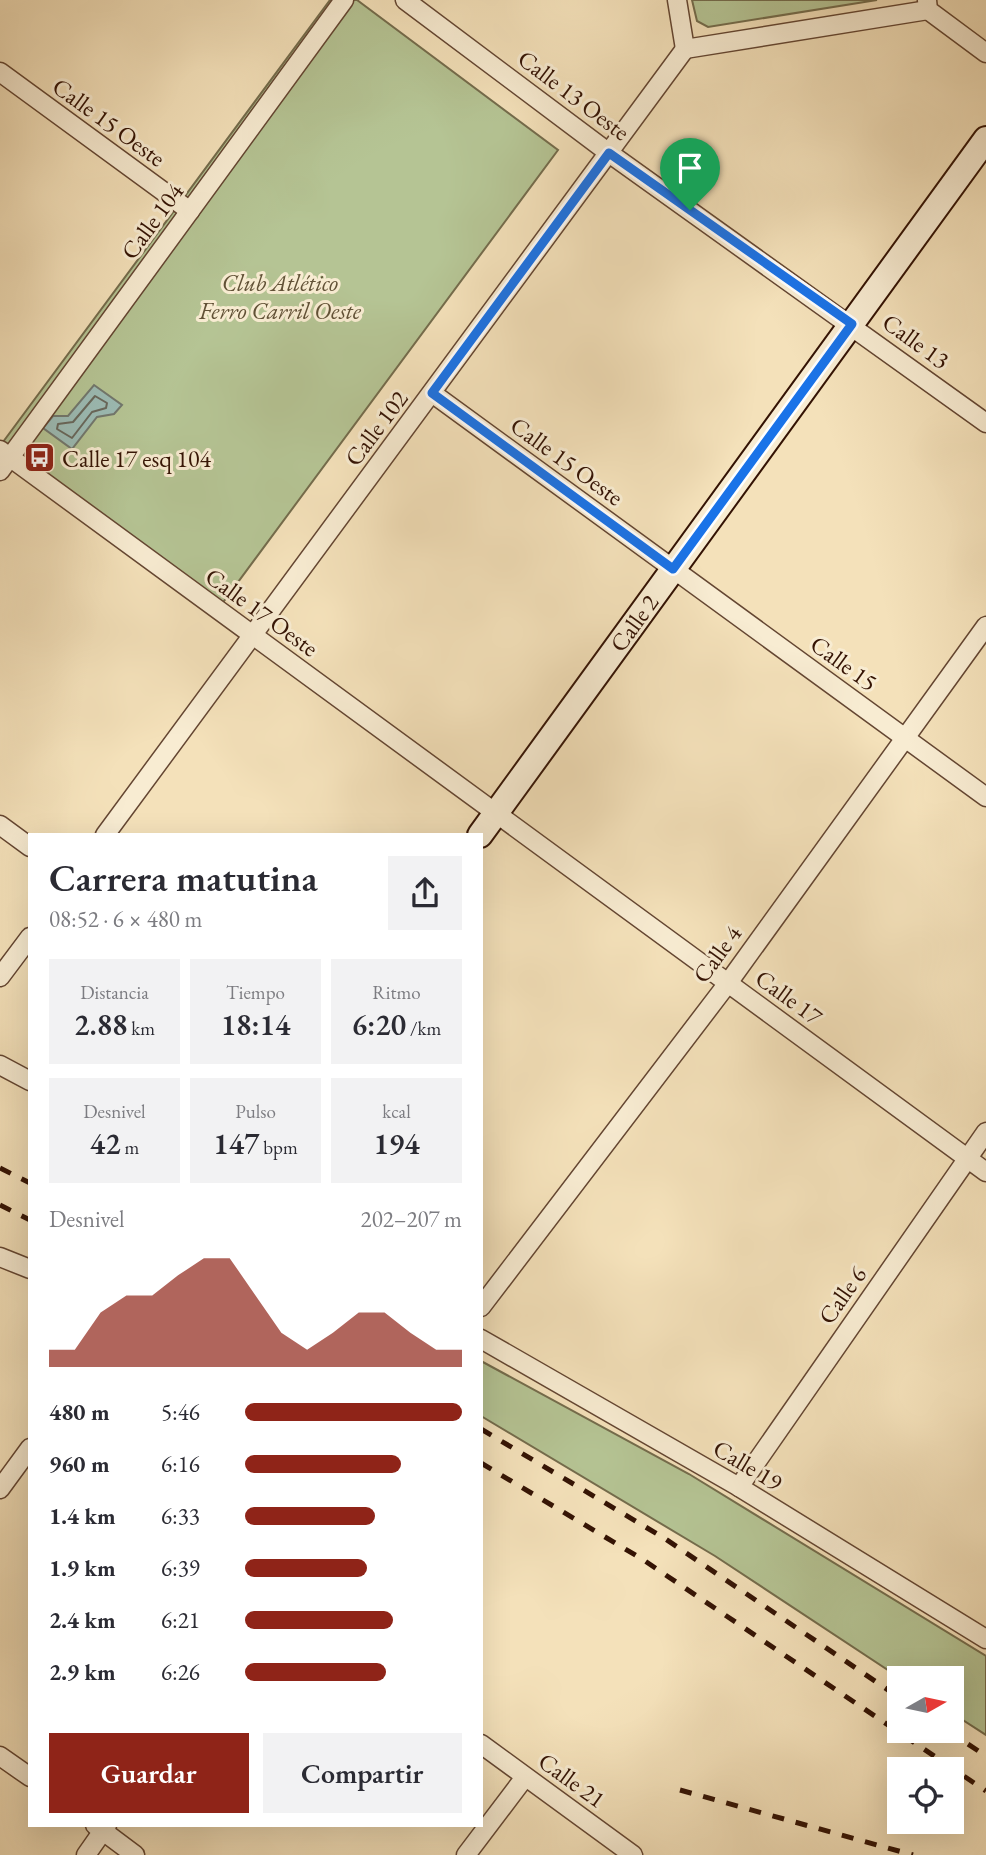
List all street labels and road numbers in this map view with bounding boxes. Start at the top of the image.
street label: Calle 13 Oeste [512,43,636,147]
street label: Calle 15 Oeste [46,71,172,173]
street label: Calle 104 [114,176,190,265]
street label: Calle 13 [876,306,956,376]
street label: Calle 102 [337,384,415,472]
street label: Calle 15 Oeste [504,410,630,512]
street label: Calle 17 Oeste [199,561,325,663]
street label: Calle 2 [603,588,666,658]
street label: Calle 15 [804,628,884,698]
street label: Calle 4 [686,919,749,989]
street label: Calle 17 [749,962,829,1032]
street label: Calle 6 [811,1260,873,1330]
street label: Calle 19 [708,1432,789,1498]
street label: Calle 21 [532,1745,612,1815]

